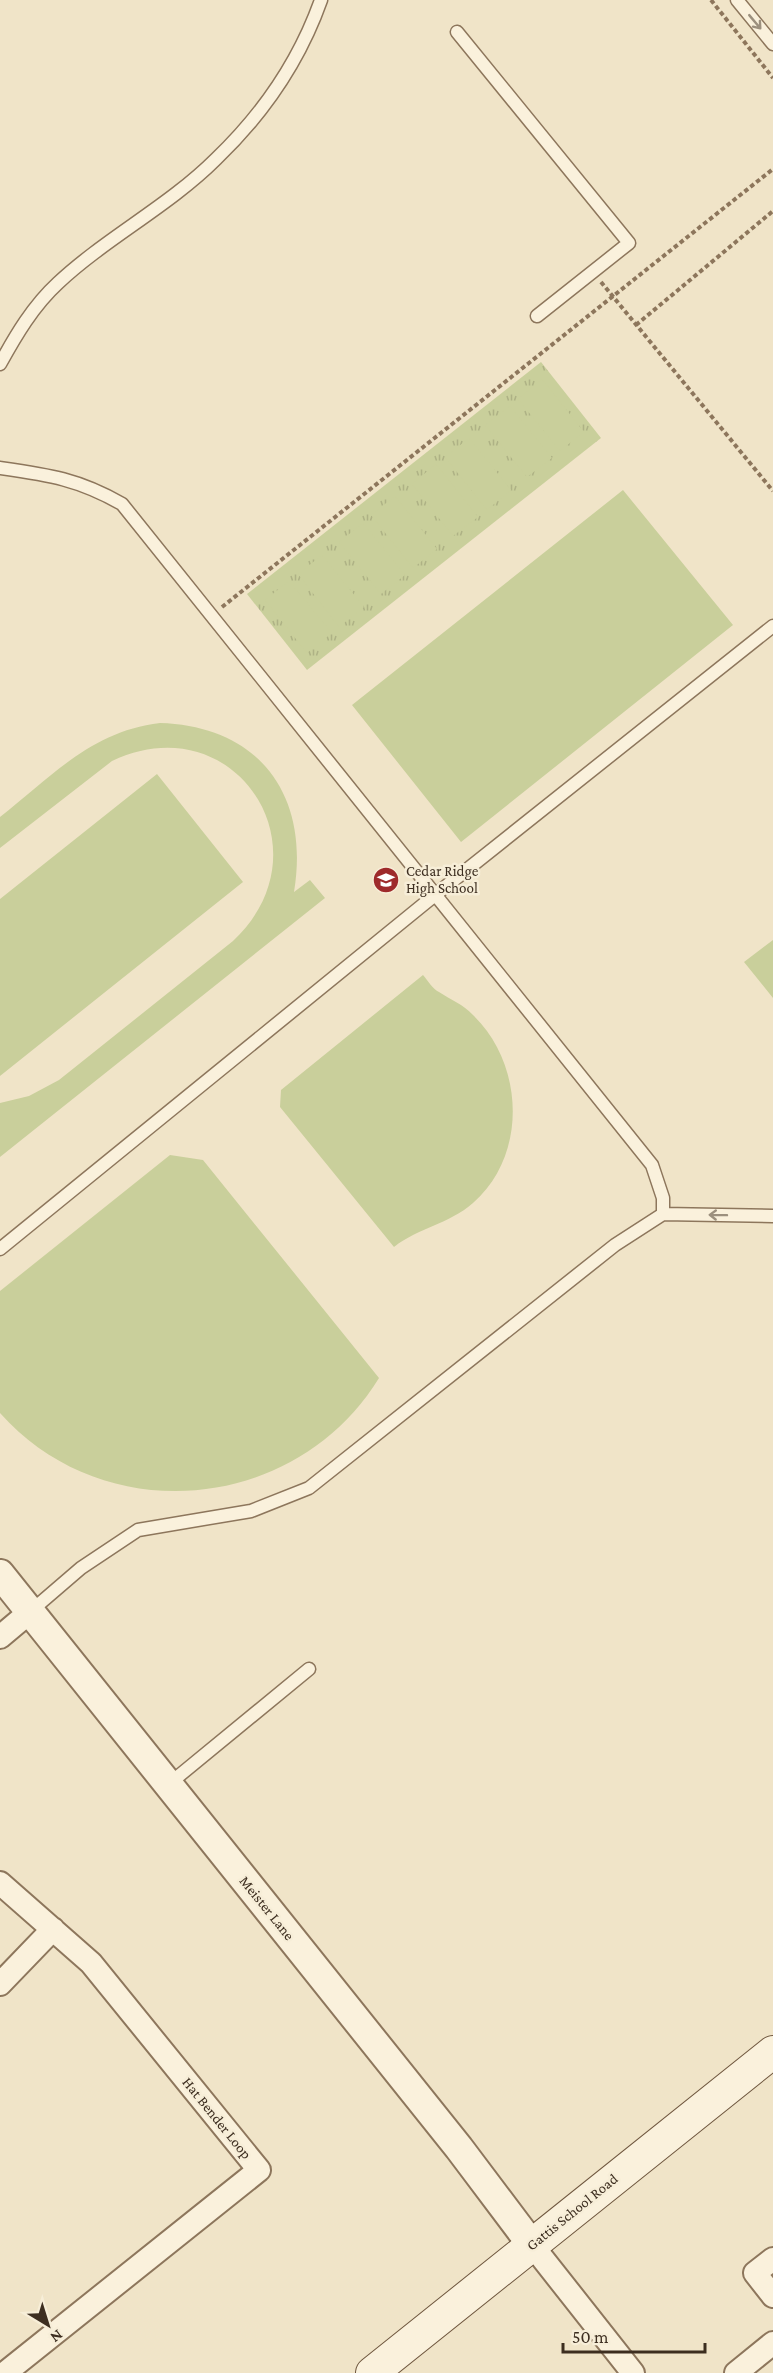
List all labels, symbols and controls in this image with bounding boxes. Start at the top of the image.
one-way arrow [748,14,762,29]
place label: Cedar Ridge High School [406,863,479,897]
school or university icon: Cedar Ridge High School [371,865,401,895]
one-way arrow [709,1209,729,1220]
street label: Meister Lane [236,1873,298,1943]
street label: Hat Bender Loop [178,2074,255,2163]
street label: Gattis School Road [523,2170,621,2254]
north arrow [18,2295,78,2355]
scale bar [563,2316,706,2354]
text: N [47,2326,66,2347]
text: 50 m [572,2327,609,2347]

